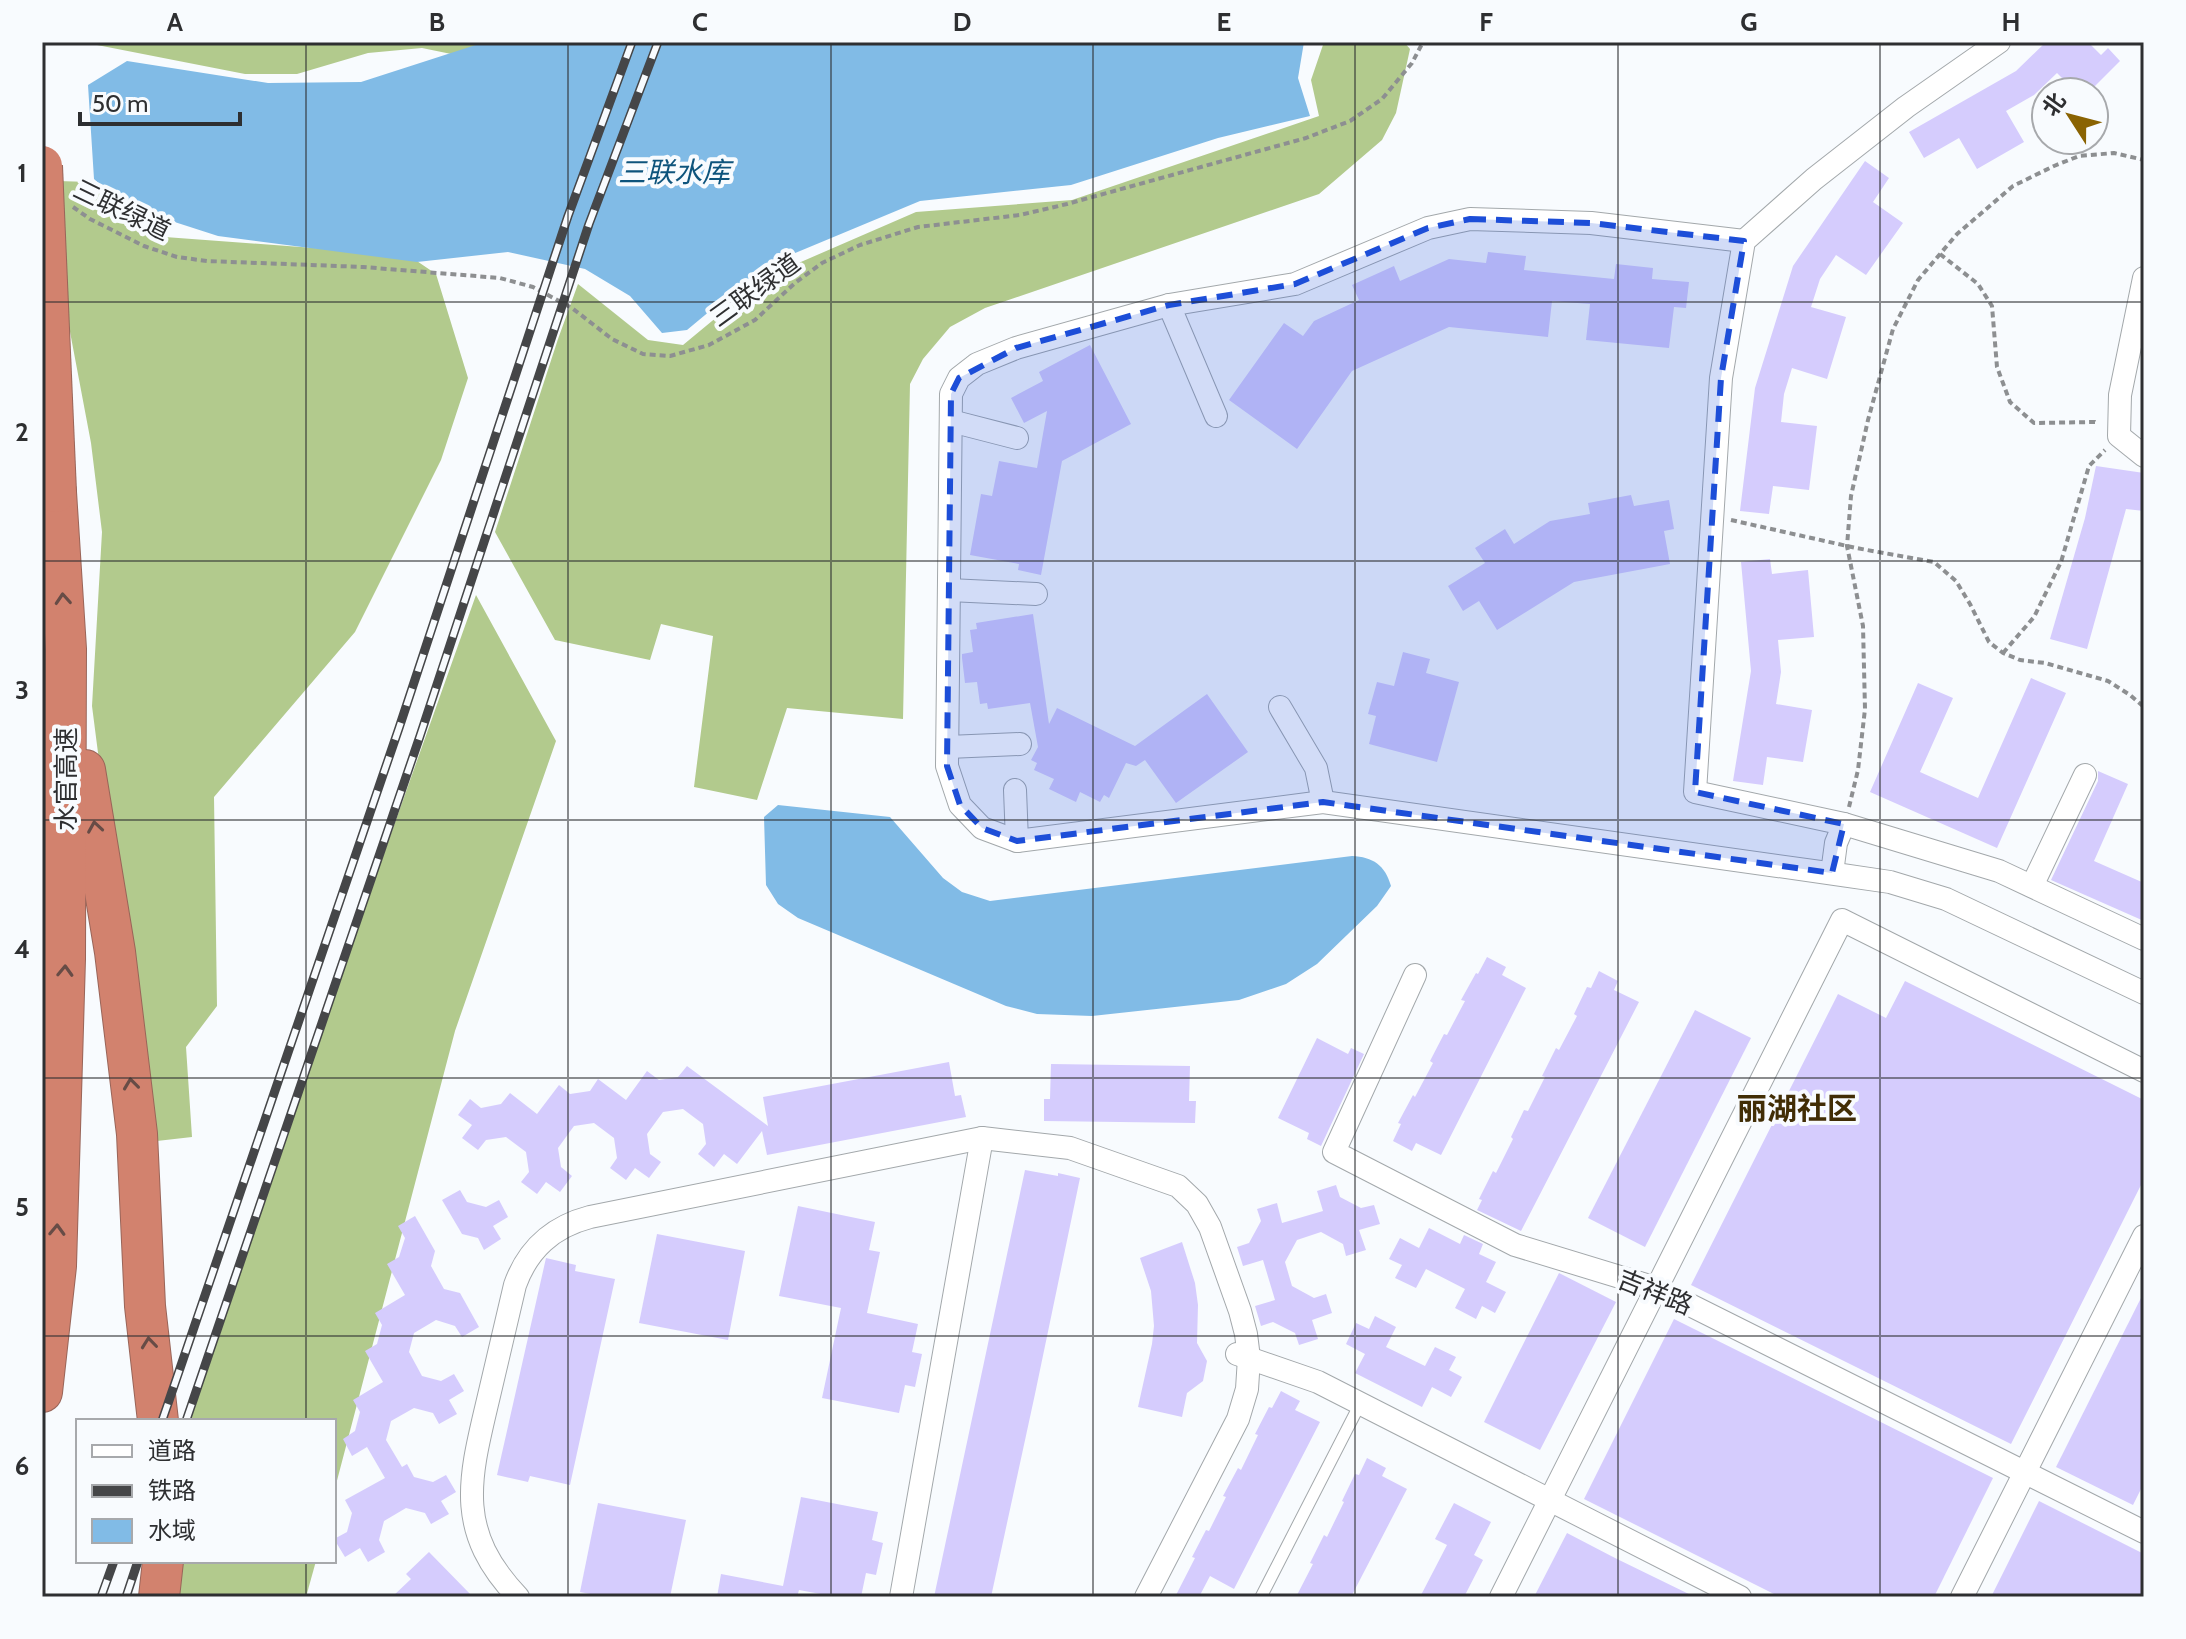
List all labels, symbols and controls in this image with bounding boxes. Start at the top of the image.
text: A [167,6,184,38]
text: B [429,6,445,38]
text: C [692,6,708,38]
text: D [953,6,971,38]
text: E [1217,6,1231,38]
text: F [1479,6,1493,38]
text: G [1740,6,1758,38]
text: H [2002,6,2020,38]
scale bar [80,76,240,126]
north arrow [2030,76,2110,156]
text: 北 [2037,88,2072,121]
text: 50 m [92,89,148,118]
water label: 三联水库 [618,155,734,189]
text: 1 [17,157,27,189]
street label: 三联绿道 [68,173,176,247]
street label: 三联绿道 [704,246,806,334]
text: 2 [15,416,29,448]
one-way arrow [55,592,72,605]
text: 3 [15,674,29,706]
street label: 水官高速 [50,727,82,831]
one-way arrow [87,820,104,834]
text: 4 [14,933,30,965]
one-way arrow [56,964,74,977]
one-way arrow [123,1077,140,1091]
district label: 丽湖社区 [1737,1090,1857,1127]
text: 5 [15,1191,29,1223]
one-way arrow [49,1223,66,1236]
street label: 吉祥路 [1613,1263,1697,1321]
one-way arrow [141,1337,158,1350]
legend [76,1419,336,1563]
text: 道路 [148,1436,196,1465]
text: 6 [15,1450,29,1482]
text: 铁路 [148,1476,196,1505]
text: 水域 [148,1516,196,1545]

